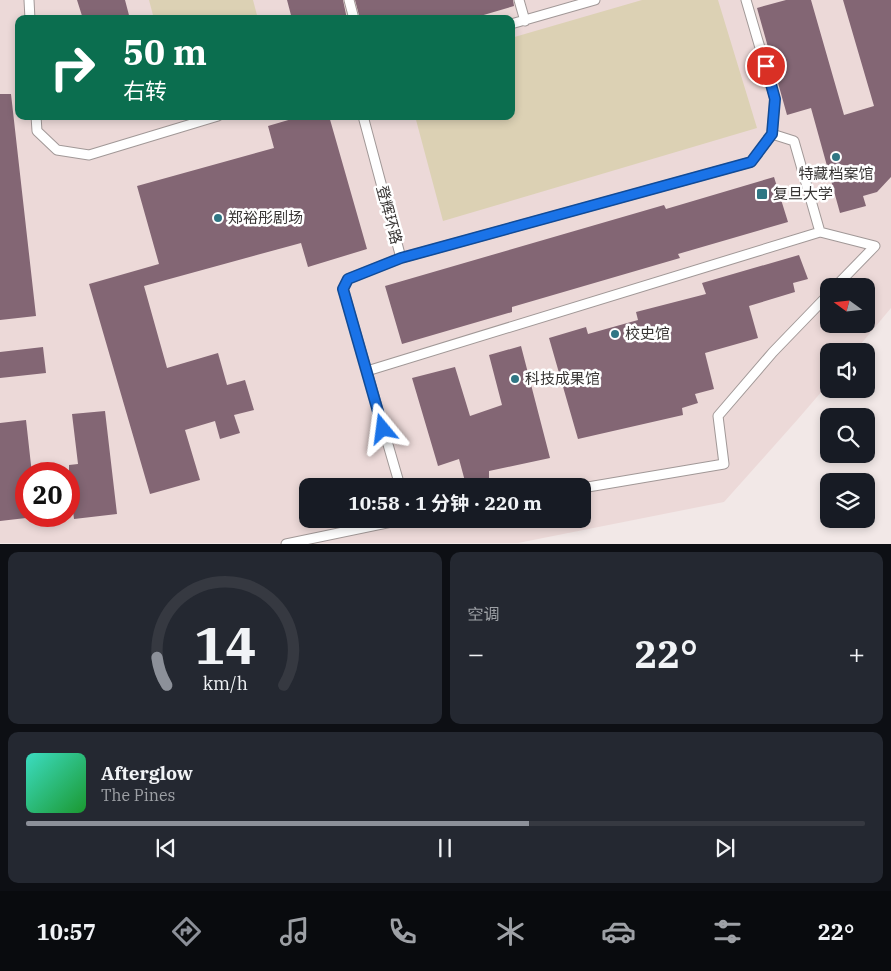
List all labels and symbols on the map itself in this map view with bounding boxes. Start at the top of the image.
pin [745,45,787,87]
marker: 特藏档案馆 [830,151,842,163]
place label: 特藏档案馆 [798,164,874,183]
street label: 登辉环路 [373,183,406,246]
place label: 复旦大学 [773,184,833,203]
marker: 复旦大学 [755,187,769,201]
place label: 郑裕彤剧场‌ [228,208,303,227]
marker: 郑裕彤剧场‌ [212,212,224,224]
north arrow [820,278,875,332]
place label: 校史馆 [625,324,670,343]
marker: 校史馆 [609,328,621,340]
place label: 科技成果馆 [525,369,600,388]
marker: 科技成果馆 [509,373,521,385]
position arrow [356,402,408,454]
speed limit sign: 20 [15,462,80,527]

